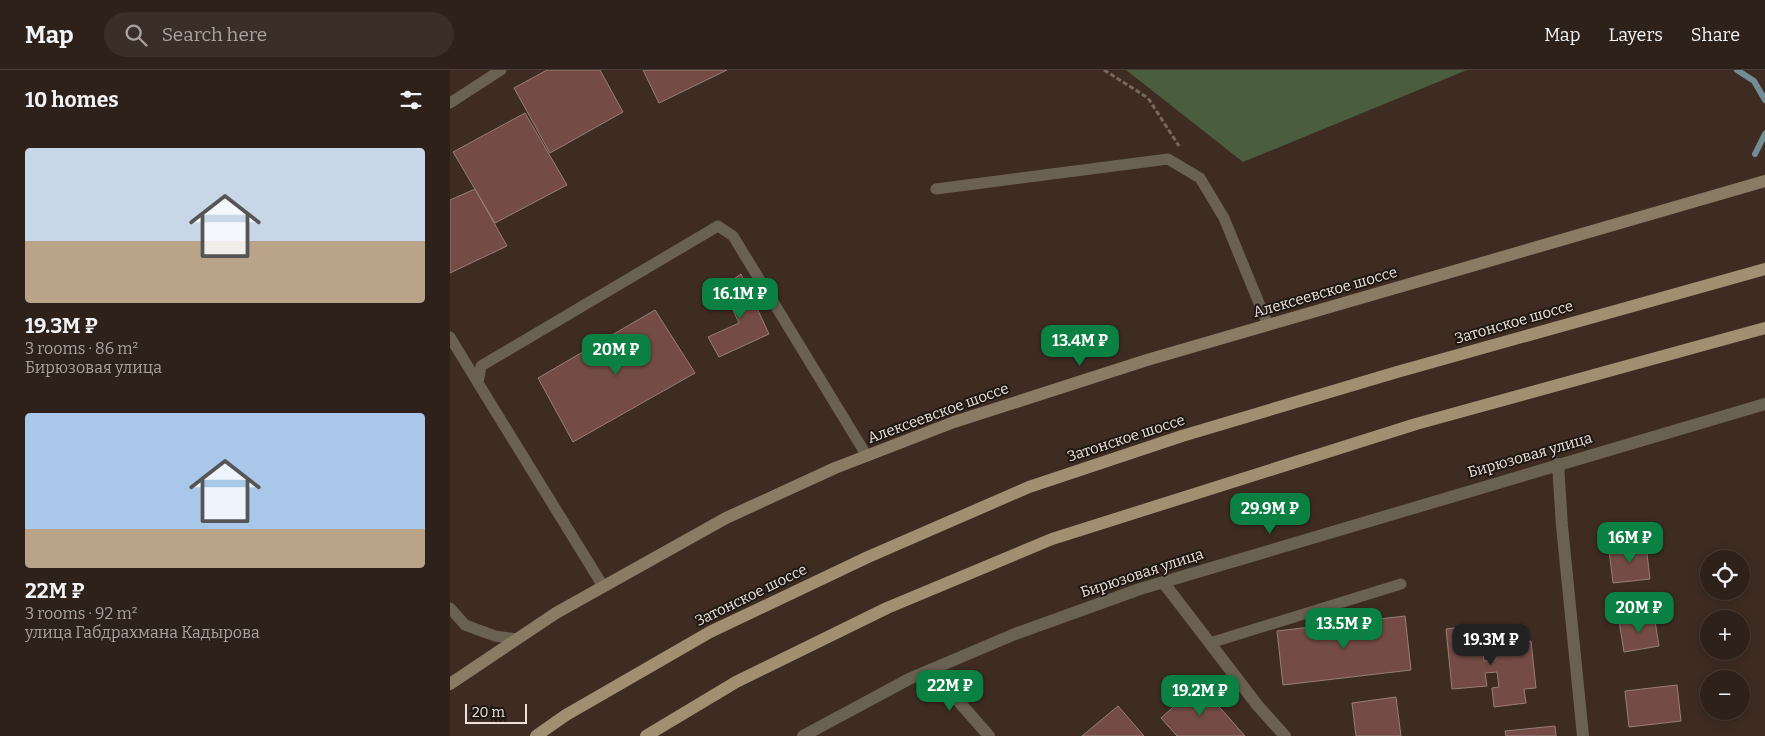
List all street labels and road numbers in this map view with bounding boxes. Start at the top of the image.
street label: Алексеевское шоссе [1251,263,1399,321]
street label: Затонское шоссе [1453,296,1575,348]
street label: Алексеевское шоссе [865,379,1011,447]
street label: Затонское шоссе [1065,411,1187,465]
street label: Бирюзовая улица [1466,429,1594,481]
street label: Бирюзовая улица [1078,545,1206,601]
street label: Затонское шоссе [692,560,810,630]

